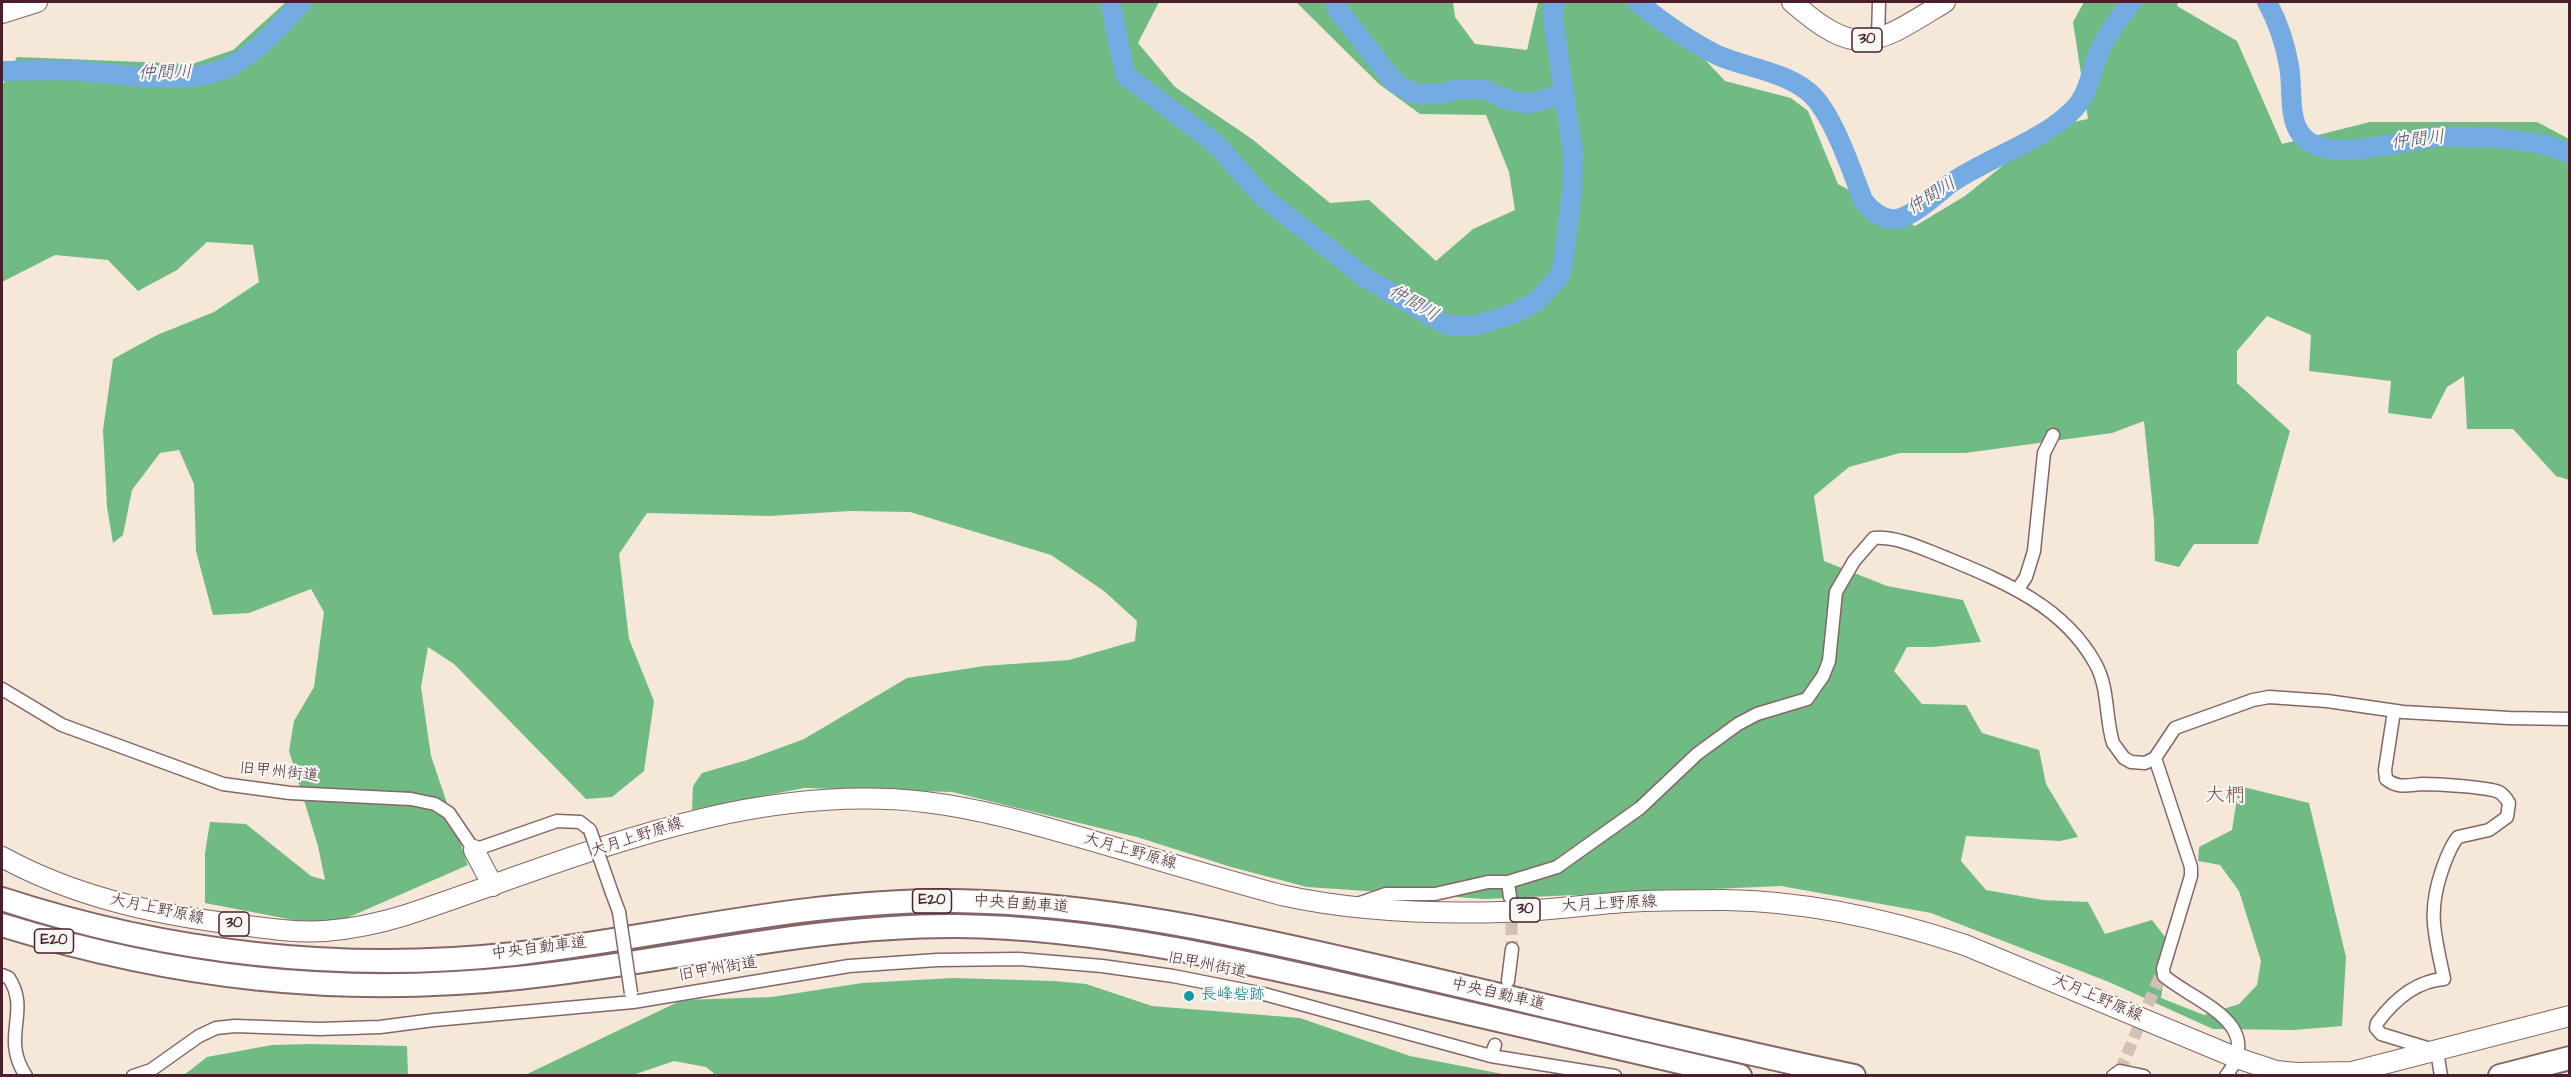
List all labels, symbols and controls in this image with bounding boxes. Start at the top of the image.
road number: 30 [1852,28,1882,52]
water label: 仲間川 [138,63,192,85]
water label: 仲間川 [2390,127,2446,155]
water label: 仲間川 [1903,174,1961,220]
water label: 仲間川 [1384,281,1442,327]
street label: 旧甲州街道 [238,759,320,787]
district label: 大椚 [2205,785,2245,809]
street label: 大月上野原線 [588,814,686,862]
street label: 大月上野原線 [1081,830,1179,874]
road number: E20 [912,889,952,913]
street label: 大月上野原線 [108,891,206,929]
street label: 中央自動車道 [972,892,1070,918]
street label: 大月上野原線 [1561,893,1657,917]
road number: 30 [1510,898,1540,922]
road number: 30 [219,912,249,936]
road number: E20 [34,929,74,953]
street label: 中央自動車道 [490,934,588,964]
street label: 旧甲州街道 [1166,949,1248,983]
street label: 旧甲州街道 [677,954,759,986]
street label: 大月上野原線 [2049,971,2145,1027]
street label: 中央自動車道 [1449,975,1547,1015]
place label: 長峰砦跡 [1201,986,1265,1006]
marker: 長峰砦跡 [1182,989,1196,1003]

